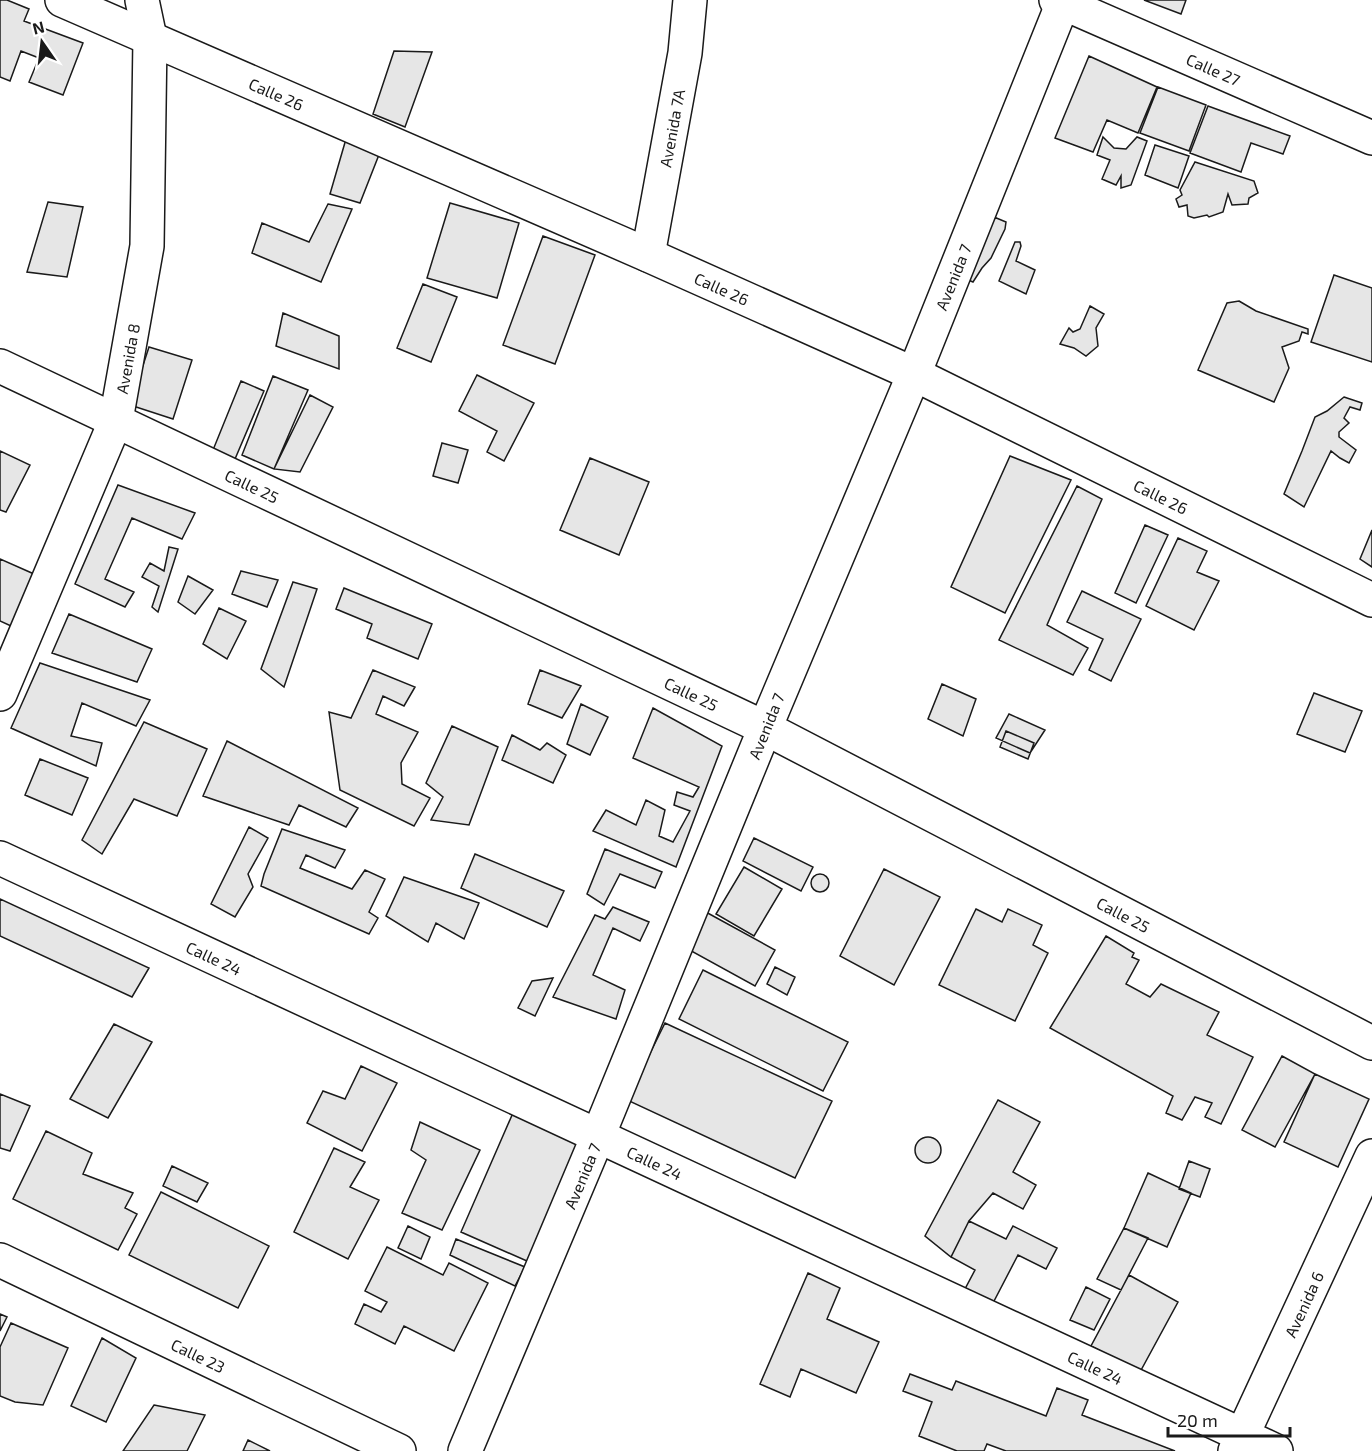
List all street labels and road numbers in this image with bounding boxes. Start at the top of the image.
street label: Calle 27 [1184,49,1243,89]
street label: Calle 26 [246,73,307,114]
street label: Avenida 7A [655,87,688,169]
street label: Avenida 7 [931,241,975,313]
street label: Calle 26 [692,268,752,309]
street label: Avenida 8 [111,322,143,395]
street label: Calle 25 [222,465,282,506]
street label: Calle 26 [1131,475,1191,517]
street label: Calle 25 [662,672,721,714]
street label: Avenida 7 [744,690,788,762]
street label: Calle 25 [1094,892,1153,936]
street label: Calle 24 [184,937,245,978]
street label: Avenida 7 [560,1140,604,1212]
street label: Calle 24 [624,1141,685,1183]
street label: Avenida 6 [1280,1268,1327,1340]
street label: Calle 23 [168,1334,228,1376]
street label: Calle 24 [1065,1346,1126,1388]

